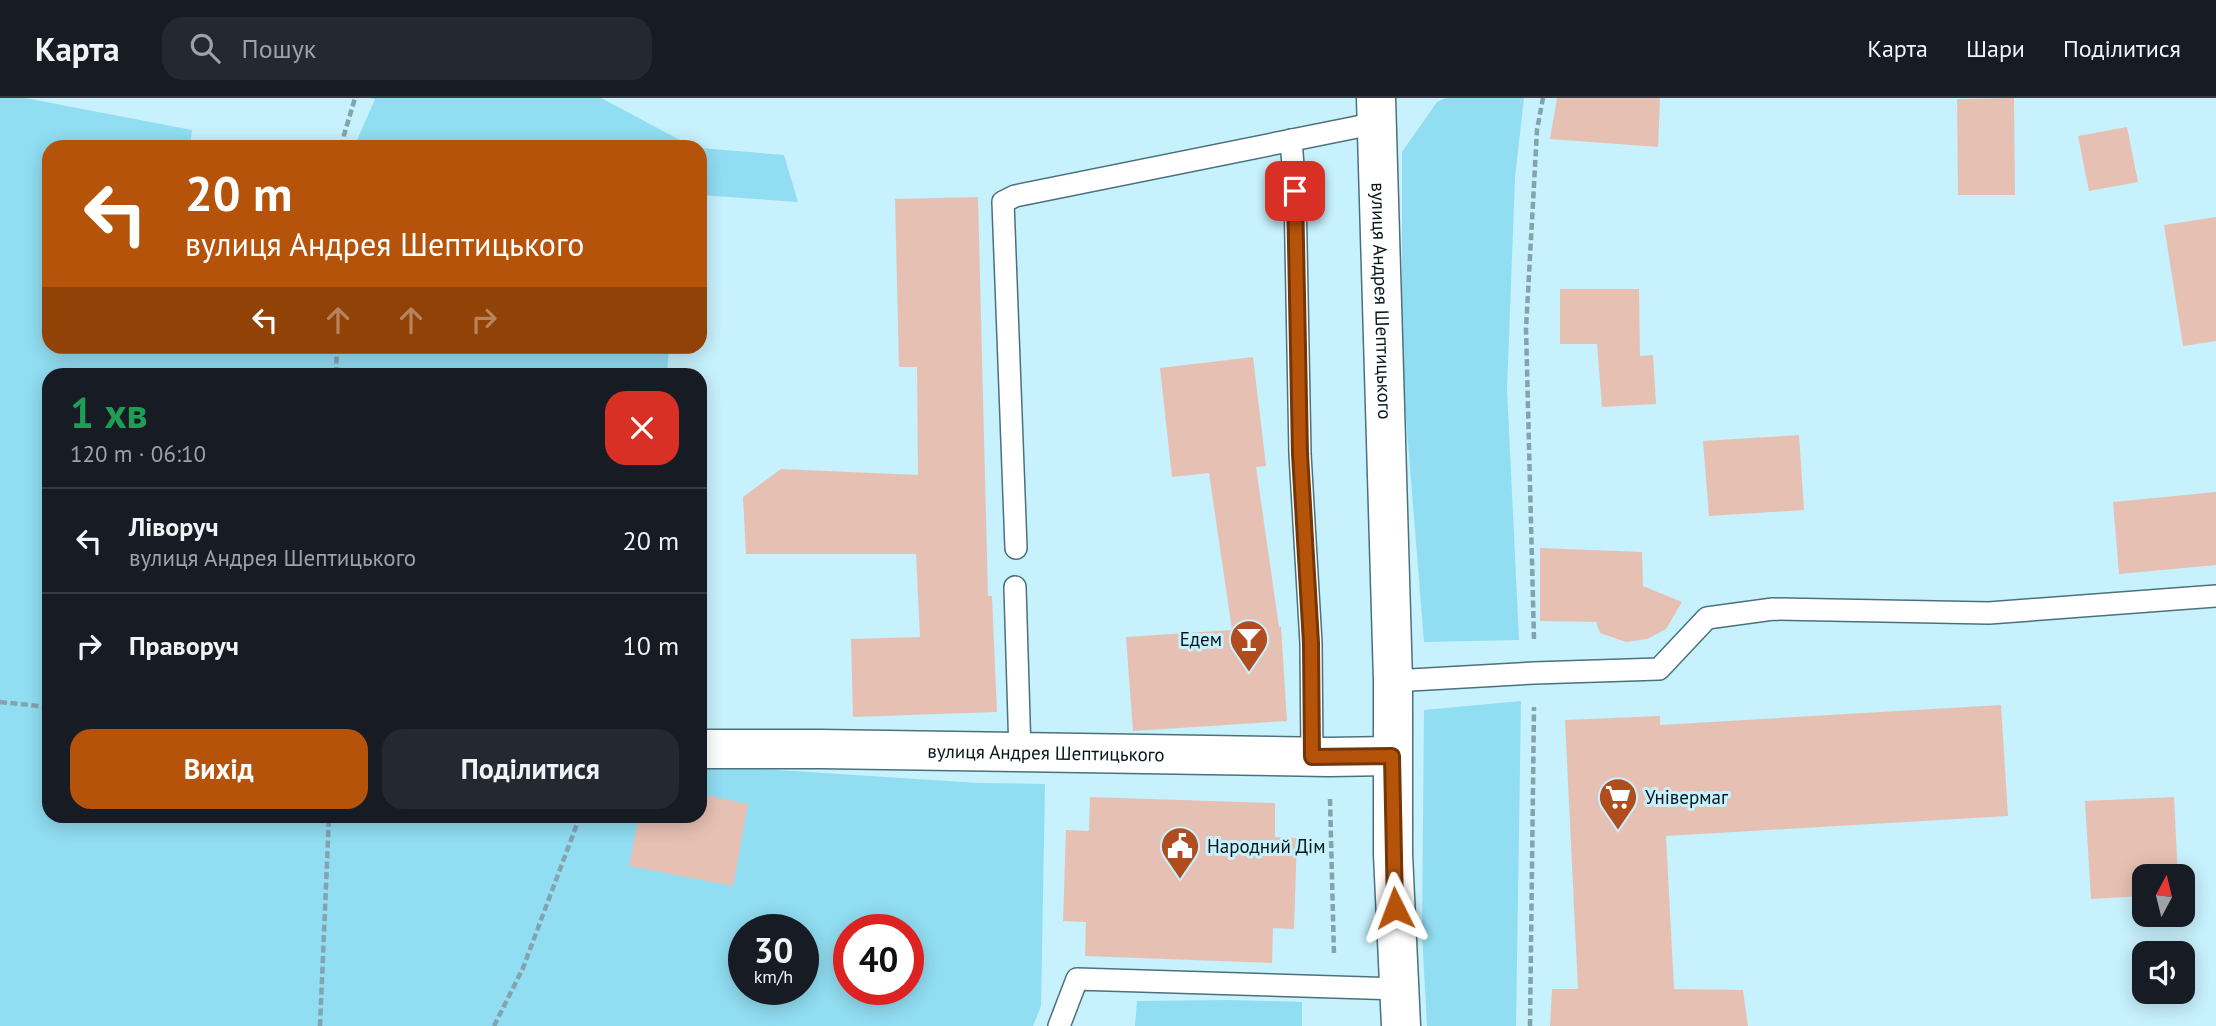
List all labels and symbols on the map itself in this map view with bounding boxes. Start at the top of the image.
pin [1265,161,1325,221]
street label: вулиця Андрея Шептицького [1366,182,1397,420]
bar icon: Едем [1228,618,1270,673]
place label: Едем [1180,627,1222,651]
street label: вулиця Андрея Шептицького [927,739,1165,766]
supermarket icon: Універмаг [1597,776,1639,831]
place label: Універмаг [1645,785,1729,809]
public building icon: Народний Дім [1159,825,1201,880]
place label: Народний Дім [1207,834,1325,858]
north arrow [2132,864,2194,928]
position arrow [1358,871,1432,945]
speed limit sign: 40 [833,914,924,1005]

